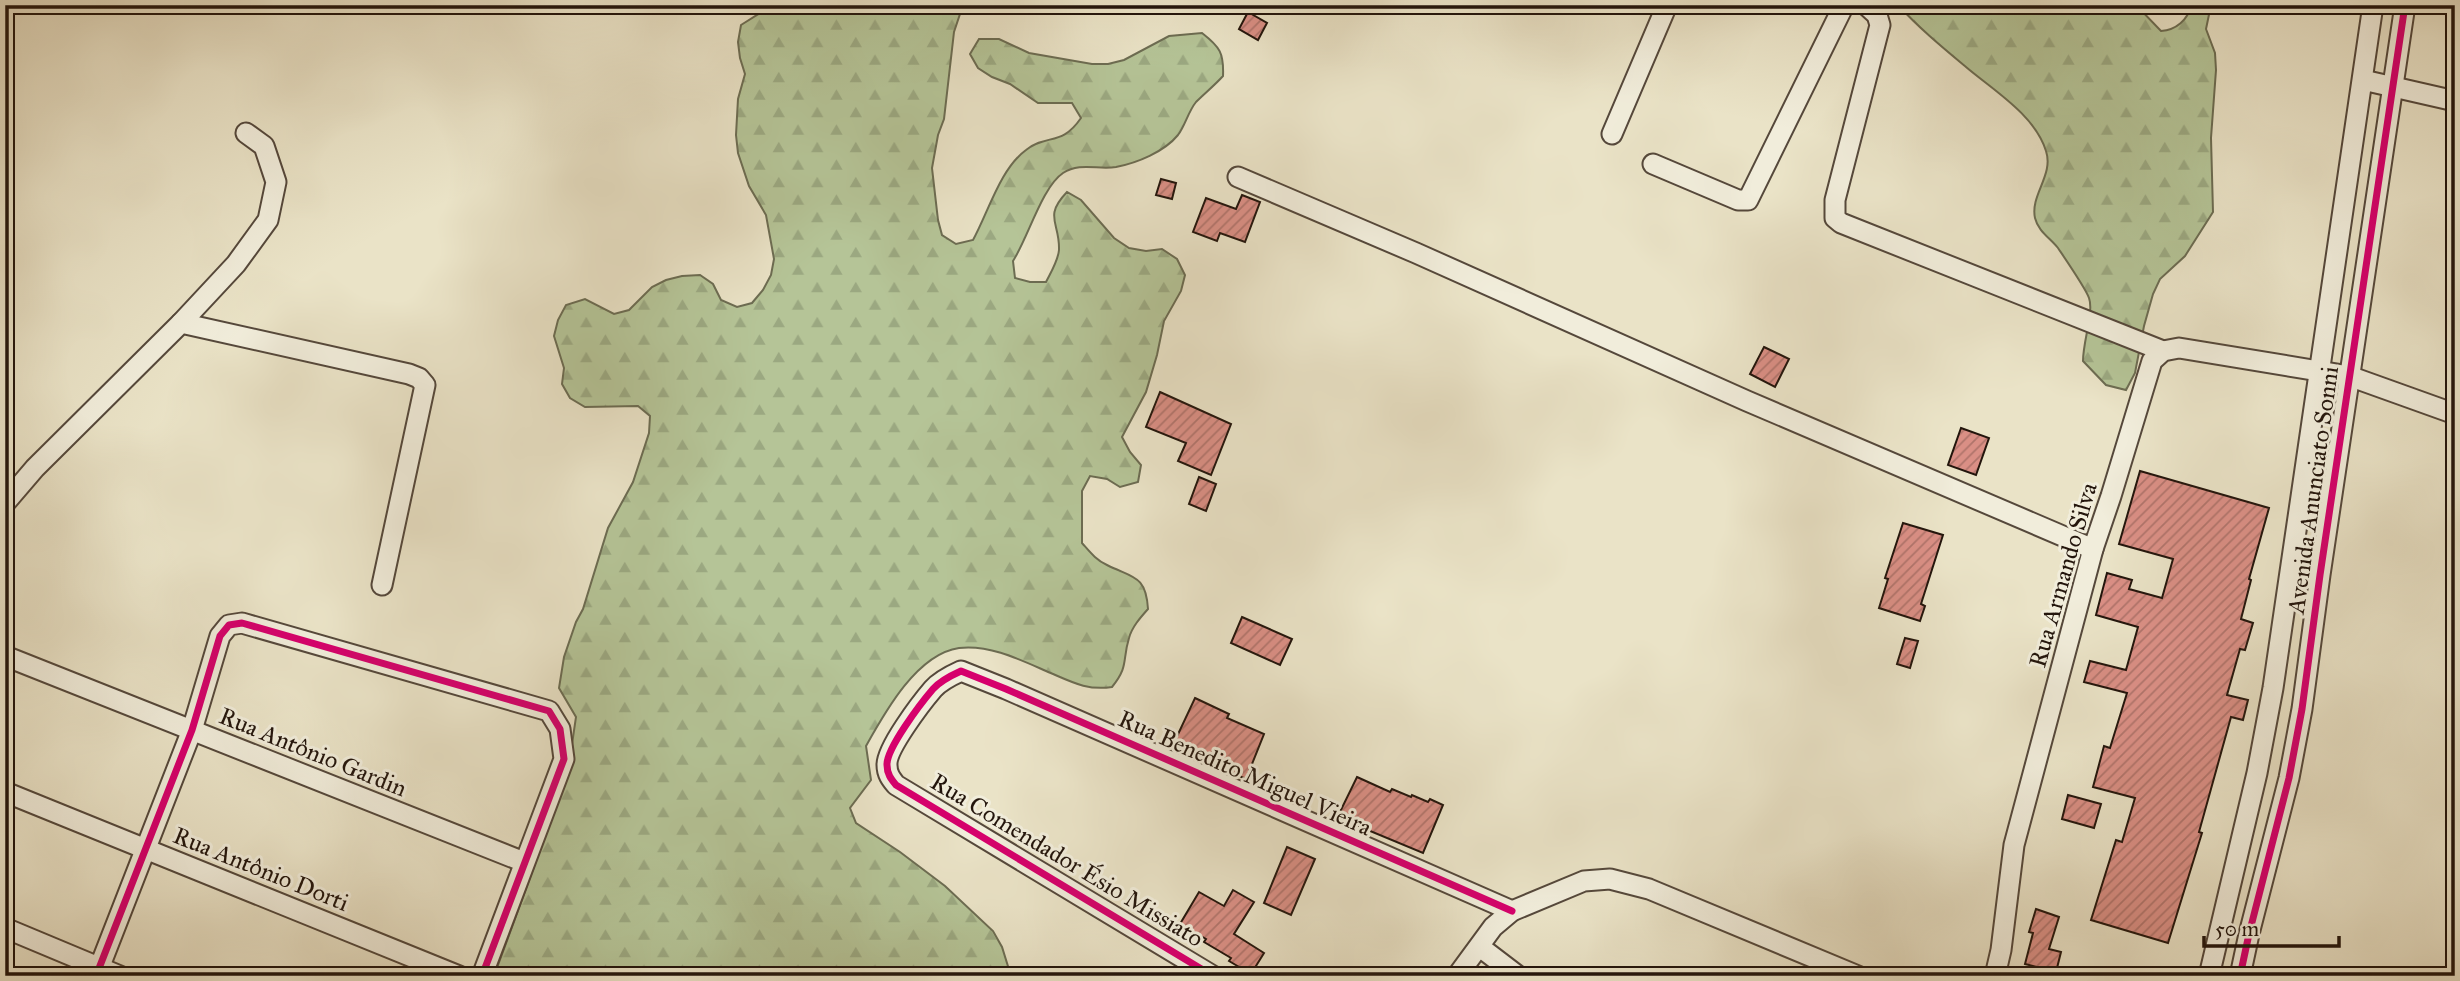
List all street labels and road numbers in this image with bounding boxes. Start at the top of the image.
street label: Avenida Anunciato Sonni [2281,364,2345,617]
street label: Rua Armando Silva [2022,478,2104,671]
street label: Rua Antônio Gardin [215,701,411,803]
street label: Rua Benedito Miguel Vieira [1114,704,1377,843]
street label: Rua Comendador Ésio Missiato [925,766,1209,954]
street label: Rua Antônio Dorti [169,820,354,918]

